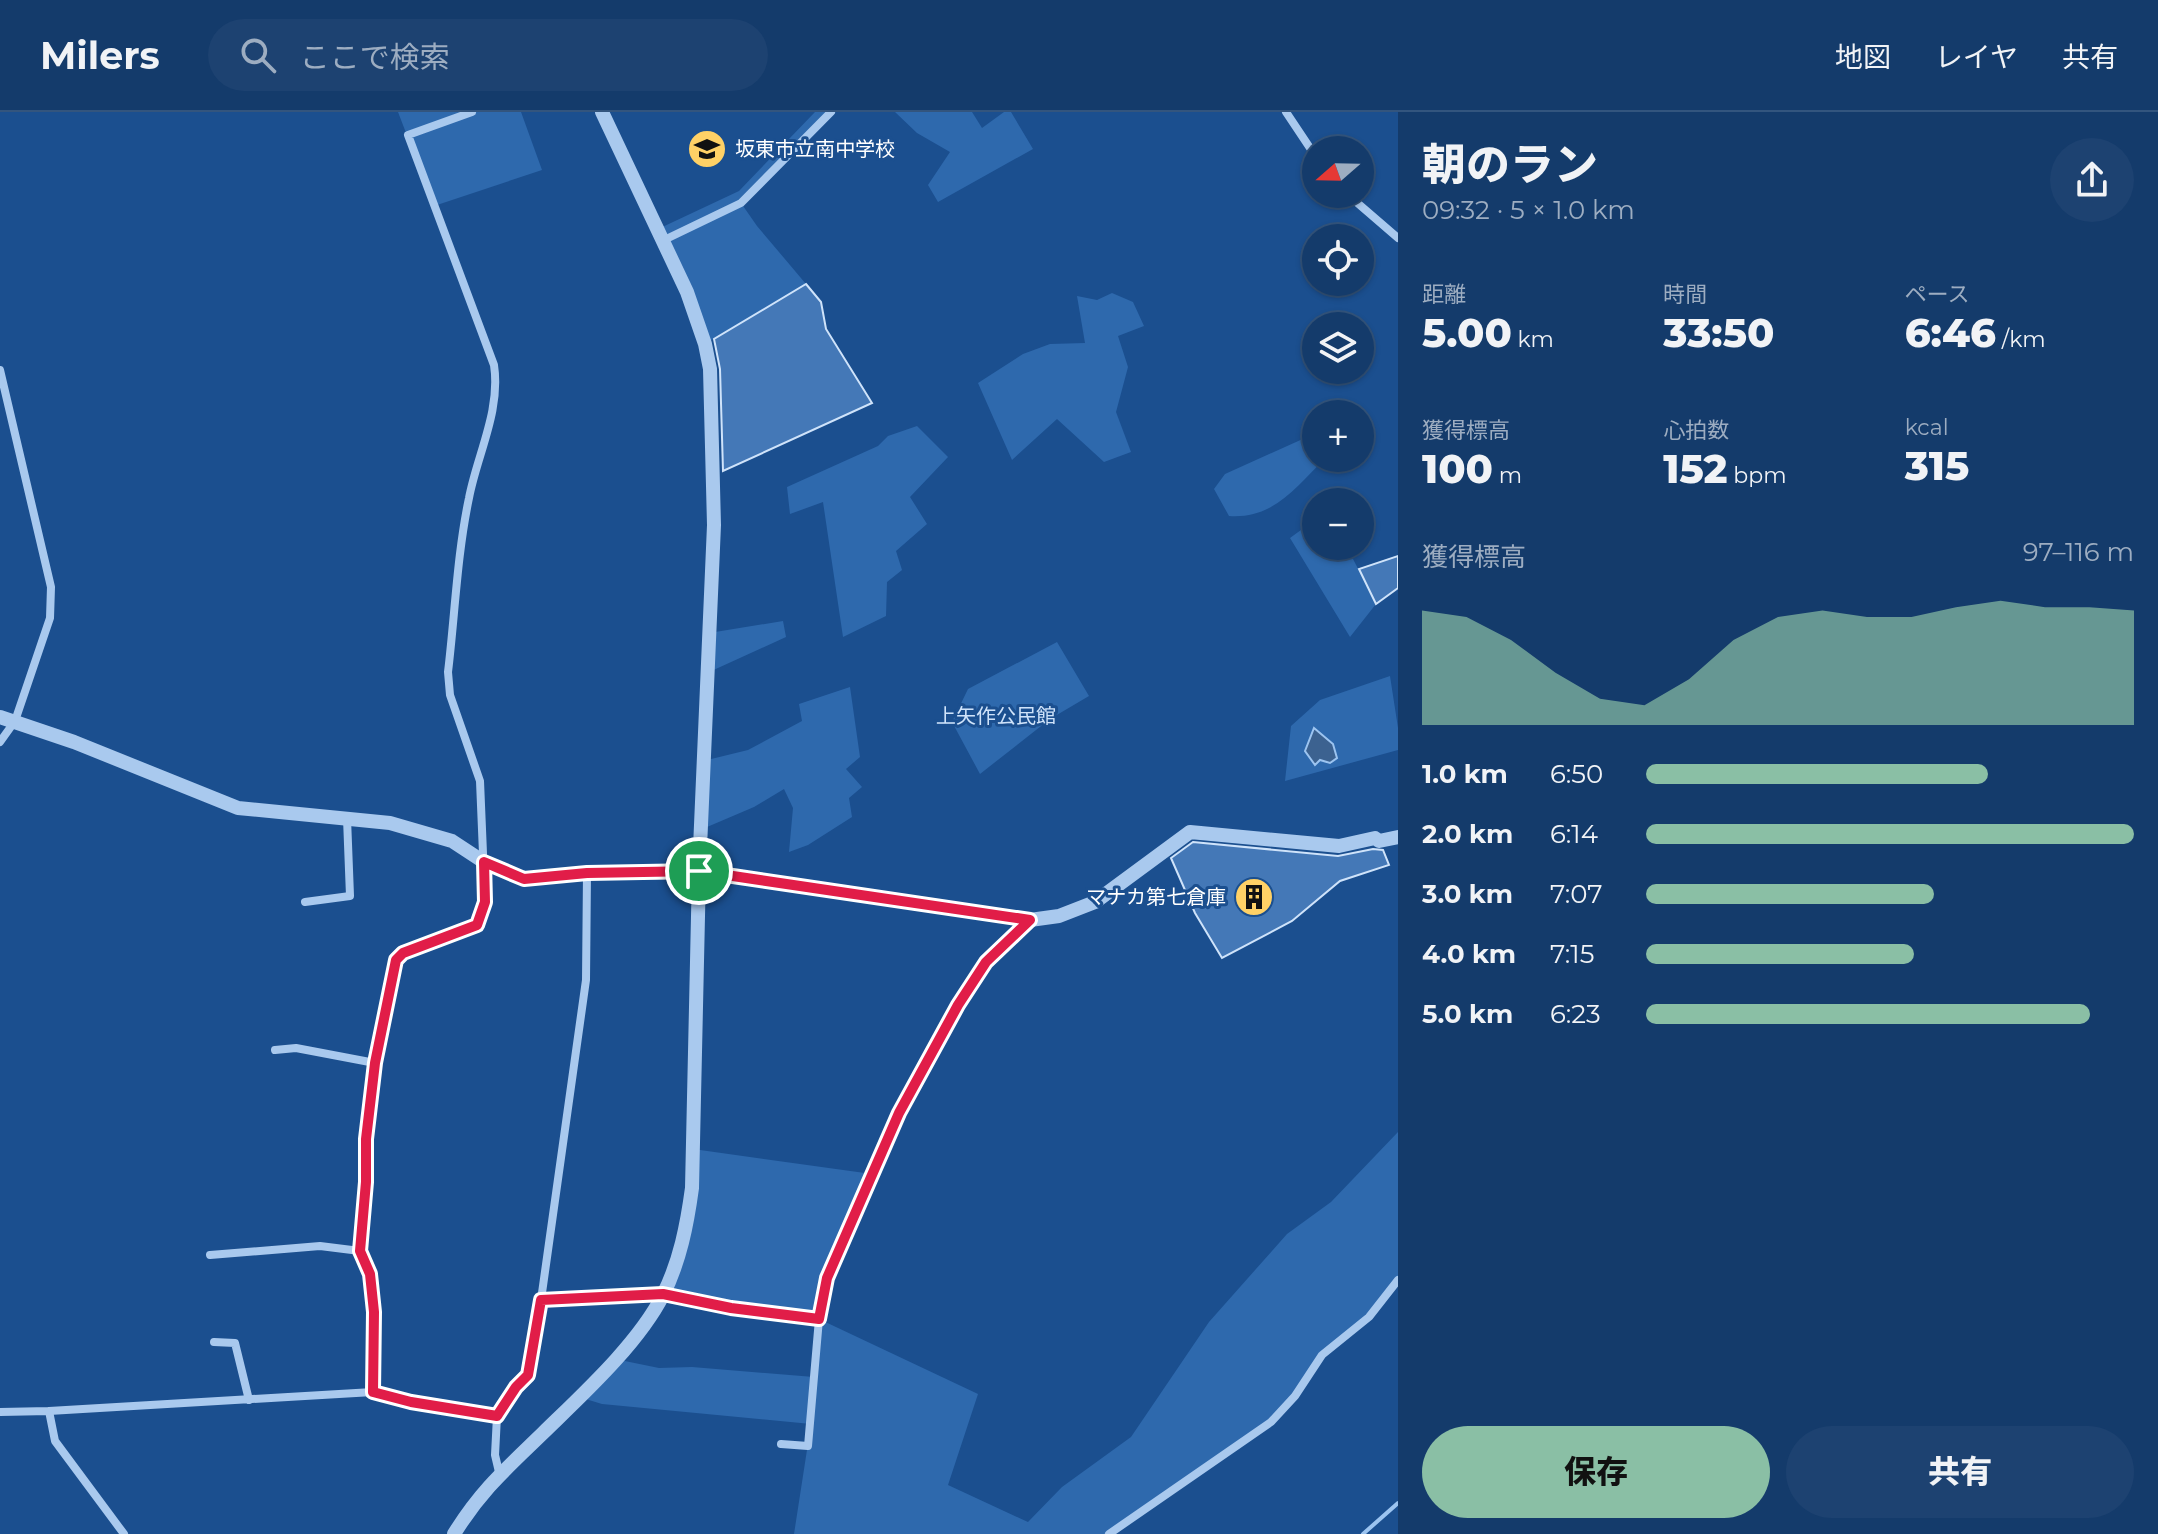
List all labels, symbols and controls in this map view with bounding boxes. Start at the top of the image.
search box [208,19,768,91]
text: Milers [40,32,160,79]
icon: search [236,33,280,77]
text: ここで検索 [300,39,450,76]
text: 地図 [1835,40,1891,74]
text: レイヤ [1935,40,2018,74]
text: 共有 [2062,40,2118,74]
school or university icon: 坂東市立南中学校 [686,128,728,170]
north arrow [1302,136,1374,208]
map controls [1302,136,1374,560]
place label: 坂東市立南中学校 [735,137,895,161]
text: 朝のラン [1422,137,1598,191]
button: share [2050,138,2134,222]
text: 09:32 · 5 × 1.0 km [1422,194,1635,226]
button: locate [1302,224,1374,296]
text: 距離 [1422,281,1466,308]
text: 時間 [1663,281,1707,308]
text: ペース [1905,281,1970,308]
text: 5.00 [1422,308,1512,357]
text: 33:50 [1663,308,1774,357]
text: 6:46 [1905,308,1996,357]
button: layers [1302,312,1374,384]
text: km [1512,326,1554,353]
text: /km [1996,326,2045,353]
button: + [1302,400,1374,472]
text: kcal [1905,414,1949,441]
text: 獲得標高 [1422,417,1510,444]
text: 心拍数 [1663,417,1729,444]
text: 315 [1905,441,1969,490]
text: 100 [1422,444,1493,493]
text: 152 [1663,444,1728,493]
text: m [1493,462,1522,489]
text: bpm [1728,462,1787,489]
button: − [1302,488,1374,560]
text: 97–116 m [2023,536,2134,568]
text: 獲得標高 [1422,541,1526,573]
park label: 上矢作公民館 [936,704,1056,728]
text: 1.0 km [1422,758,1508,790]
text: 6:50 [1550,758,1603,790]
text: 2.0 km [1422,818,1513,850]
text: 6:14 [1550,818,1598,850]
pin [665,837,733,905]
icon: arrive [677,849,721,893]
building icon: マナカ第七倉庫 [1233,876,1275,918]
text: 3.0 km [1422,878,1513,910]
text: 7:07 [1550,878,1603,910]
place label: マナカ第七倉庫 [1086,885,1226,909]
text: 4.0 km [1422,938,1516,970]
text: 7:15 [1550,938,1594,970]
text: 5.0 km [1422,998,1513,1030]
text: 6:23 [1550,998,1601,1030]
button: 保存 [1422,1426,1770,1518]
button: 共有 [1786,1426,2134,1518]

